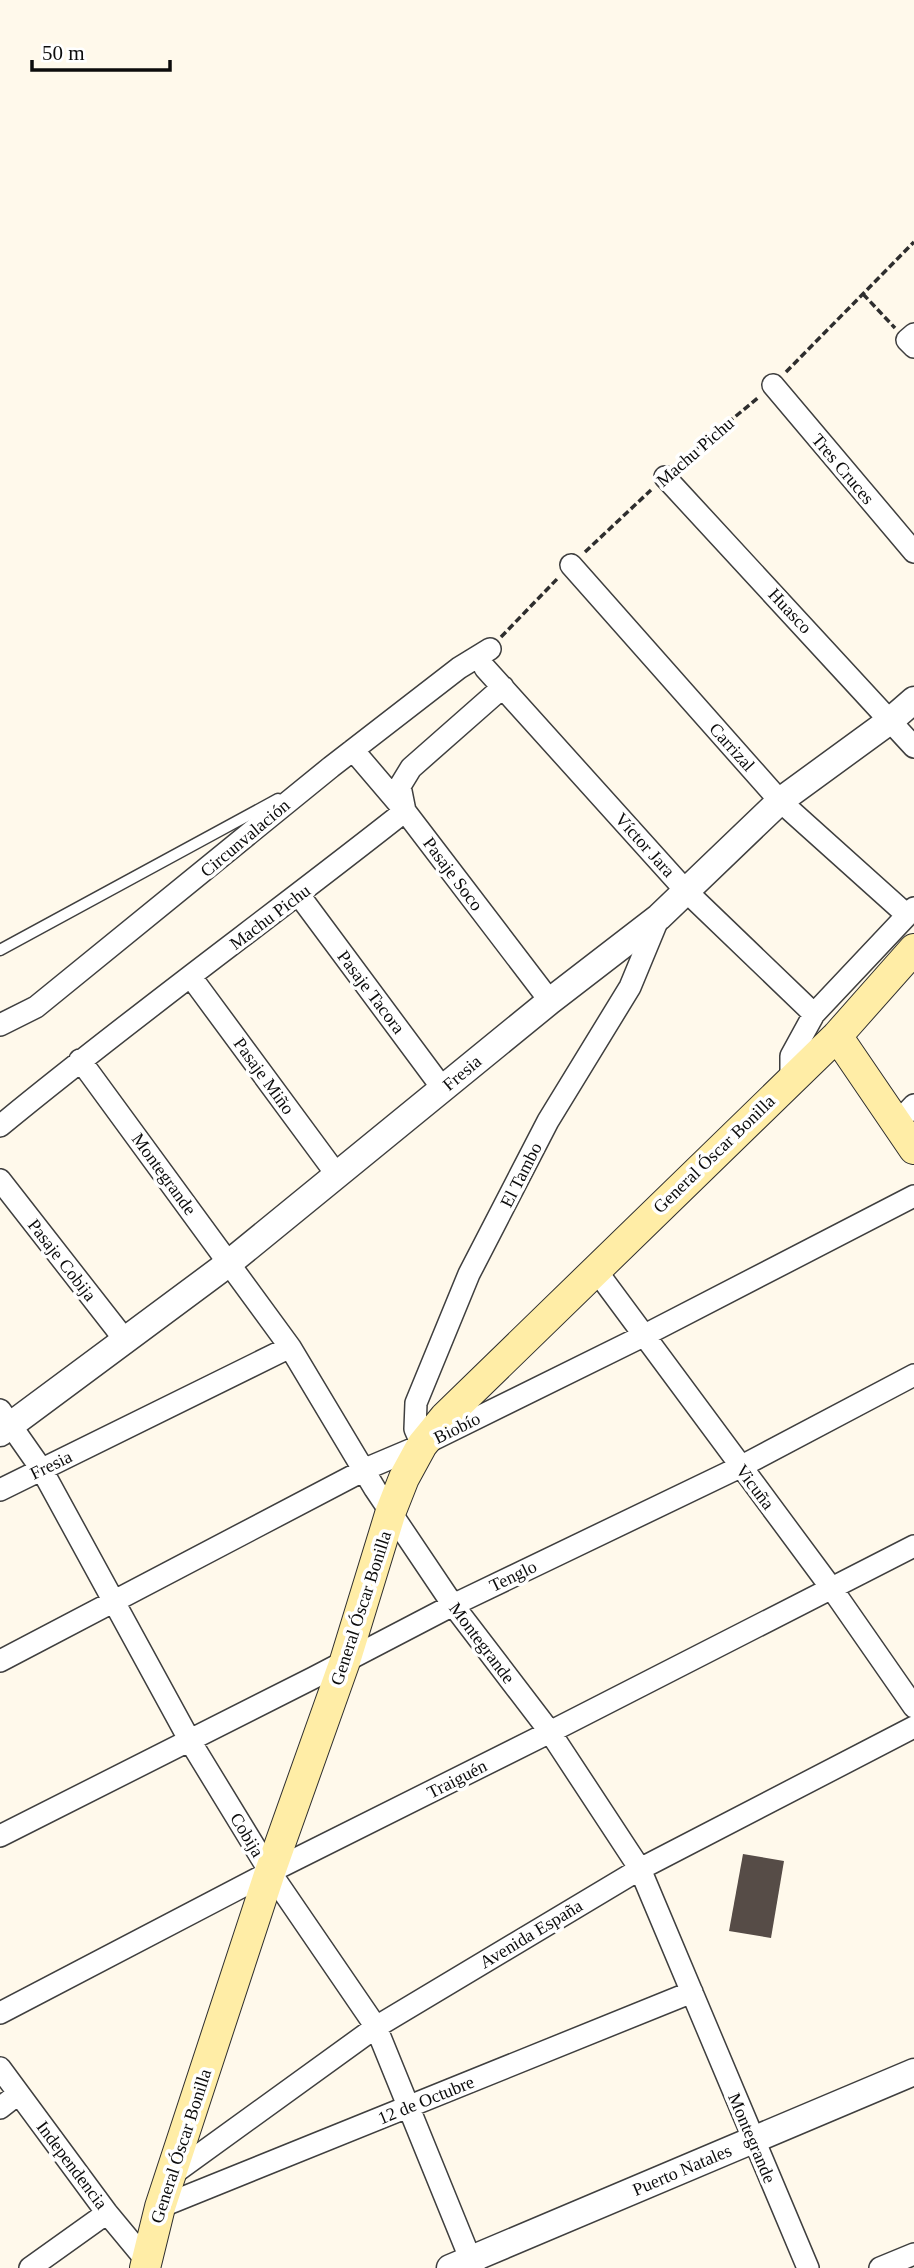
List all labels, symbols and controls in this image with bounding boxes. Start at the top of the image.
scale bar [32,28,170,72]
text: 50 m [42,41,85,65]
street label: Machu Pichu [652,413,738,491]
street label: Tres Cruces [808,430,878,508]
street label: Huasco [764,584,816,638]
street label: Carrizal [705,719,759,775]
street label: Circunvalación [196,795,294,881]
street label: Víctor Jara [611,809,679,881]
street label: Pasaje Soco [419,833,487,915]
street label: Machu Pichu [226,880,314,954]
street label: Pasaje Tacora [333,947,409,1038]
street label: Pasaje Miño [230,1034,298,1118]
street label: Fresia [439,1051,485,1095]
street label: General Óscar Bonilla [648,1090,779,1217]
street label: Montegrande [128,1129,200,1219]
street label: El Tambo [496,1139,546,1211]
street label: Pasaje Cobija [24,1215,100,1305]
street label: Biobío [431,1408,483,1448]
street label: Fresia [27,1446,75,1484]
street label: Vicuña [732,1461,778,1513]
street label: General Óscar Bonilla [326,1528,395,1688]
street label: Tenglo [486,1556,540,1596]
street label: Montegrande [445,1599,519,1687]
street label: Traiguén [424,1755,490,1803]
street label: Cobija [226,1809,268,1861]
street label: Avenida España [476,1896,586,1972]
street label: General Óscar Bonilla [146,2066,215,2226]
street label: 12 de Octubre [375,2072,477,2128]
street label: Montegrande [724,2090,780,2186]
street label: Independencia [32,2117,112,2213]
street label: Puerto Natales [630,2140,734,2200]

